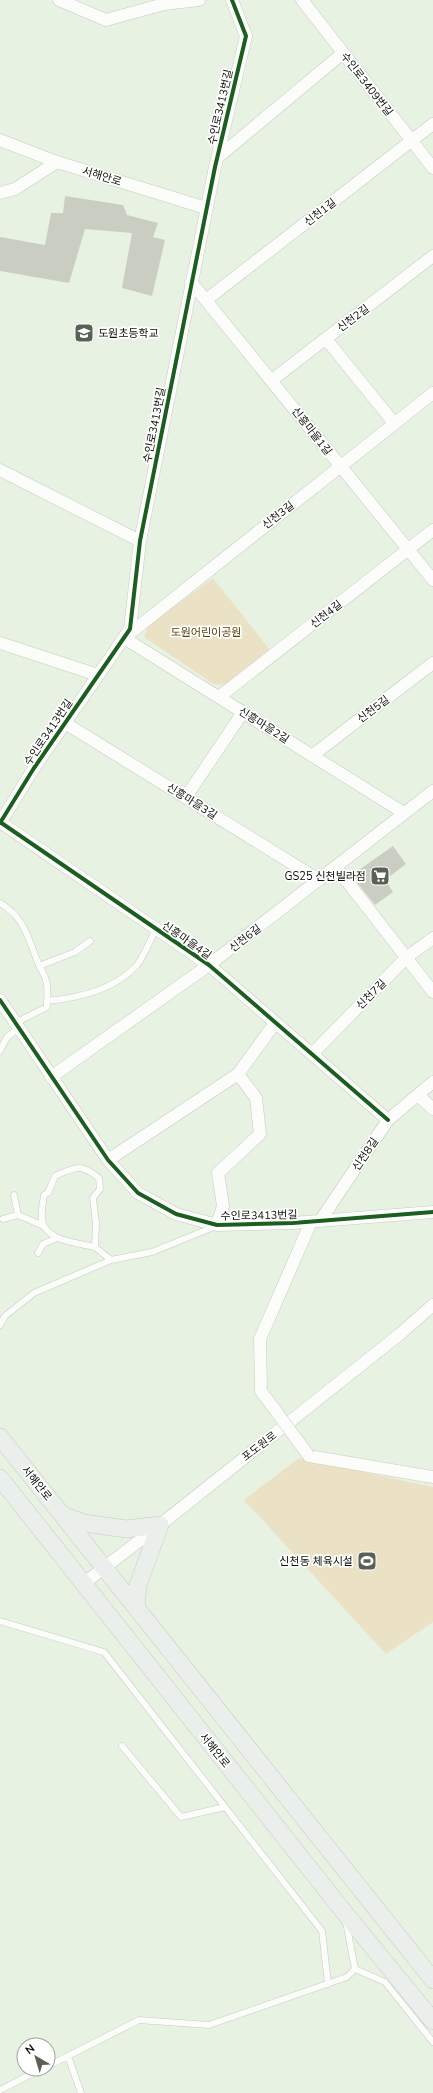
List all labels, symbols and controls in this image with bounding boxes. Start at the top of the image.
street label: 수인로3409번길 [337,49,396,119]
street label: 수인로3413번길 [205,68,236,146]
street label: 서해안로 [80,163,123,190]
street label: 신천1길 [301,195,339,230]
street label: 신천2길 [334,301,373,336]
school or university icon: 도원초등학교 [73,322,95,344]
place label: 도원초등학교 [98,326,159,341]
street label: 수인로3413번길 [140,386,169,464]
street label: 신흥마을1길 [288,404,335,458]
street label: 신천3길 [259,498,297,533]
street label: 신천4길 [307,597,345,632]
park label: 도원어린이공원 [171,625,241,640]
street label: 신천5길 [354,692,393,727]
street label: 수인로3413번길 [21,696,76,768]
street label: 신흥마을2길 [236,704,292,747]
street label: 신흥마을3길 [164,780,220,823]
supermarket icon: GS25 신천빌라점 [369,865,391,887]
place label: GS25 신천빌라점 [285,869,366,884]
street label: 신흥마을4길 [159,918,214,963]
street label: 신천6길 [226,921,264,956]
street label: 신천7길 [353,976,390,1013]
street label: 신천8길 [349,1135,382,1174]
street label: 수인로3413번길 [220,1207,298,1224]
street label: 포도원로 [239,1428,280,1465]
street label: 서해안로 [18,1463,55,1504]
sports icon: 신천동 체육시설 [356,1550,378,1572]
place label: 신천동 체육시설 [279,1554,353,1569]
street label: 서해안로 [196,1730,233,1771]
north arrow [16,2037,56,2077]
text: N [22,2041,38,2058]

